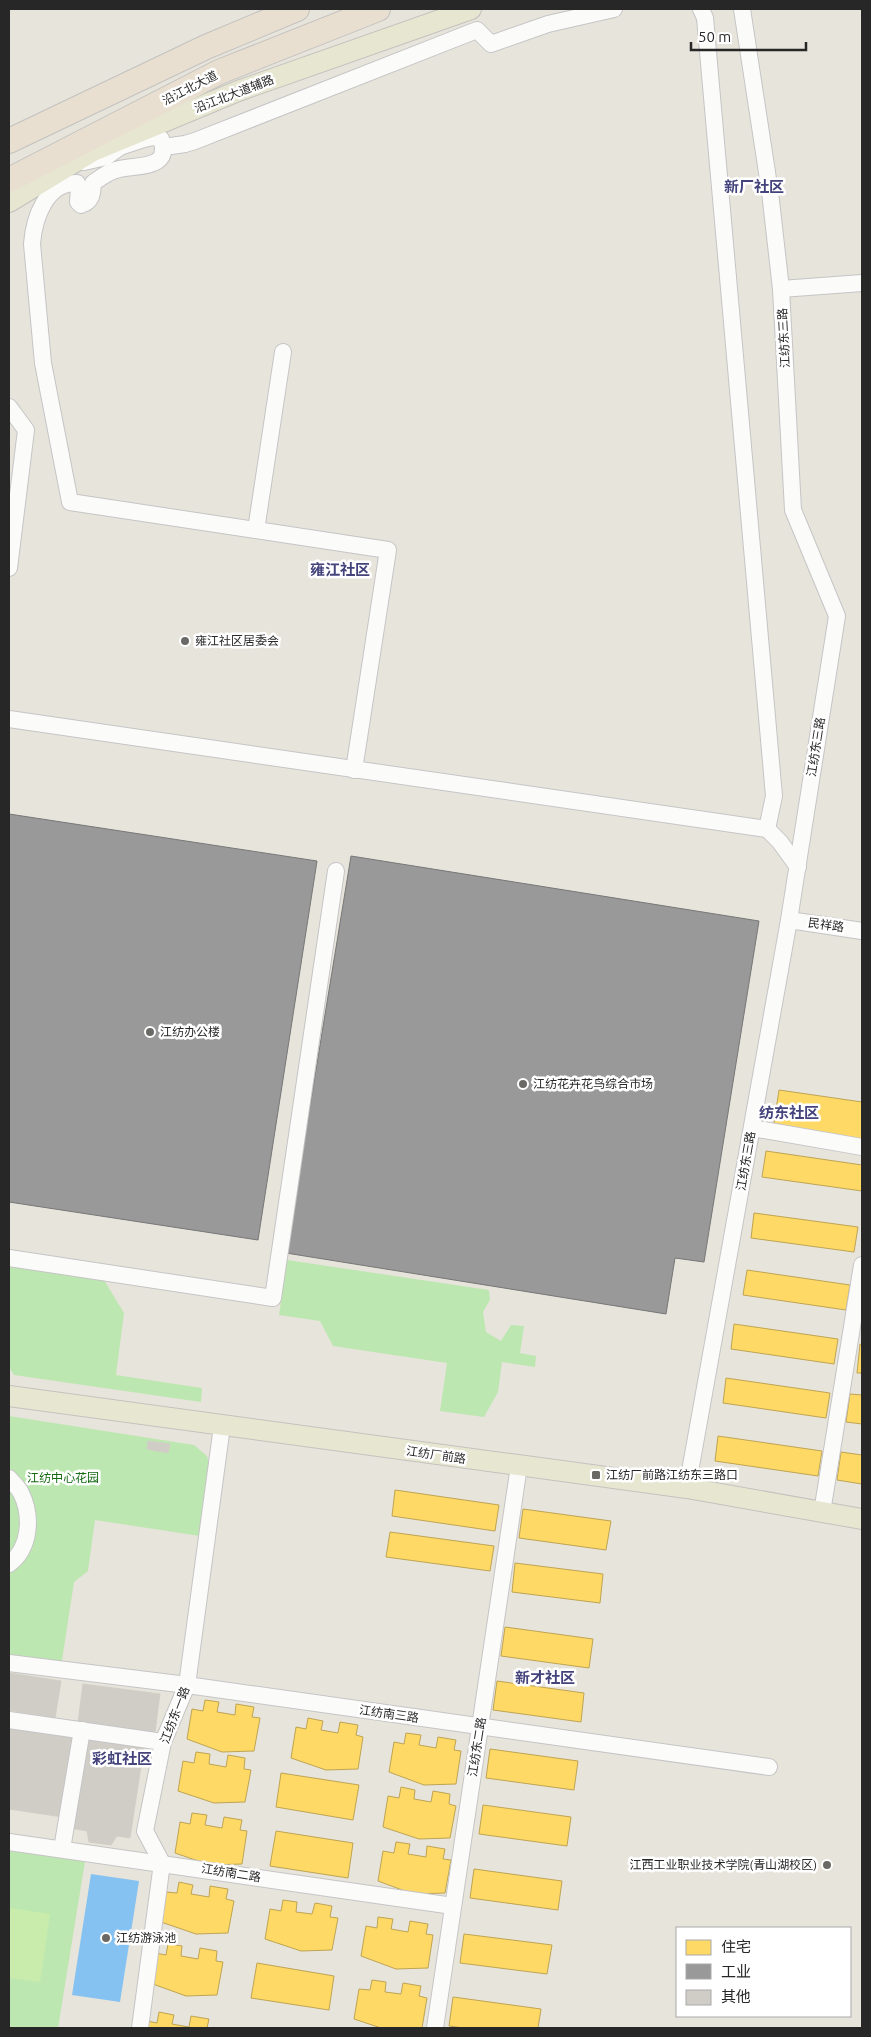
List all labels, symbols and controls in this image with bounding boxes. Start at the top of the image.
scale bar [691,20,806,52]
text: 50 m [698,28,731,45]
street label: 沿江北大道 [160,68,219,107]
street label: 沿江北大道辅路 [192,72,275,115]
district label: 新厂社区 [724,178,784,195]
street label: 江纺东三路 [775,308,792,368]
district label: 雍江社区 [310,561,370,578]
place label: 雍江社区居委会 [195,634,279,647]
marker: 雍江社区居委会 [179,635,191,647]
street label: 江纺东三路 [804,716,827,778]
street label: 民祥路 [807,916,845,933]
place label: 江纺办公楼 [160,1025,220,1038]
marker: 江纺办公楼 [144,1026,156,1038]
place label: 江纺花卉花鸟综合市场 [533,1077,653,1090]
marker: 江纺花卉花鸟综合市场 [517,1078,529,1090]
district label: 纺东社区 [759,1104,819,1121]
street label: 江纺东三路 [734,1130,757,1192]
street label: 江纺厂前路 [405,1444,467,1465]
place label: 江纺厂前路江纺东三路口 [606,1468,738,1481]
marker: 江纺厂前路江纺东三路口 [590,1469,602,1481]
park label: 江纺中心花园 [27,1471,99,1484]
district label: 新才社区 [515,1669,575,1686]
street label: 江纺东一路 [158,1684,191,1745]
street label: 江纺南三路 [358,1703,420,1724]
street label: 江纺东二路 [465,1716,488,1778]
district label: 彩虹社区 [92,1750,152,1767]
place label: 江西工业职业技术学院(青山湖校区) [629,1858,817,1872]
marker: 江西工业职业技术学院(青山湖校区) [821,1859,833,1871]
street label: 江纺南二路 [200,1861,262,1884]
legend [676,1927,851,2017]
place label: 江纺游泳池 [116,1931,176,1944]
marker: 江纺游泳池 [100,1932,112,1944]
text: 住宅 [721,1938,751,1955]
text: 工业 [721,1963,751,1980]
text: 其他 [721,1988,751,2005]

